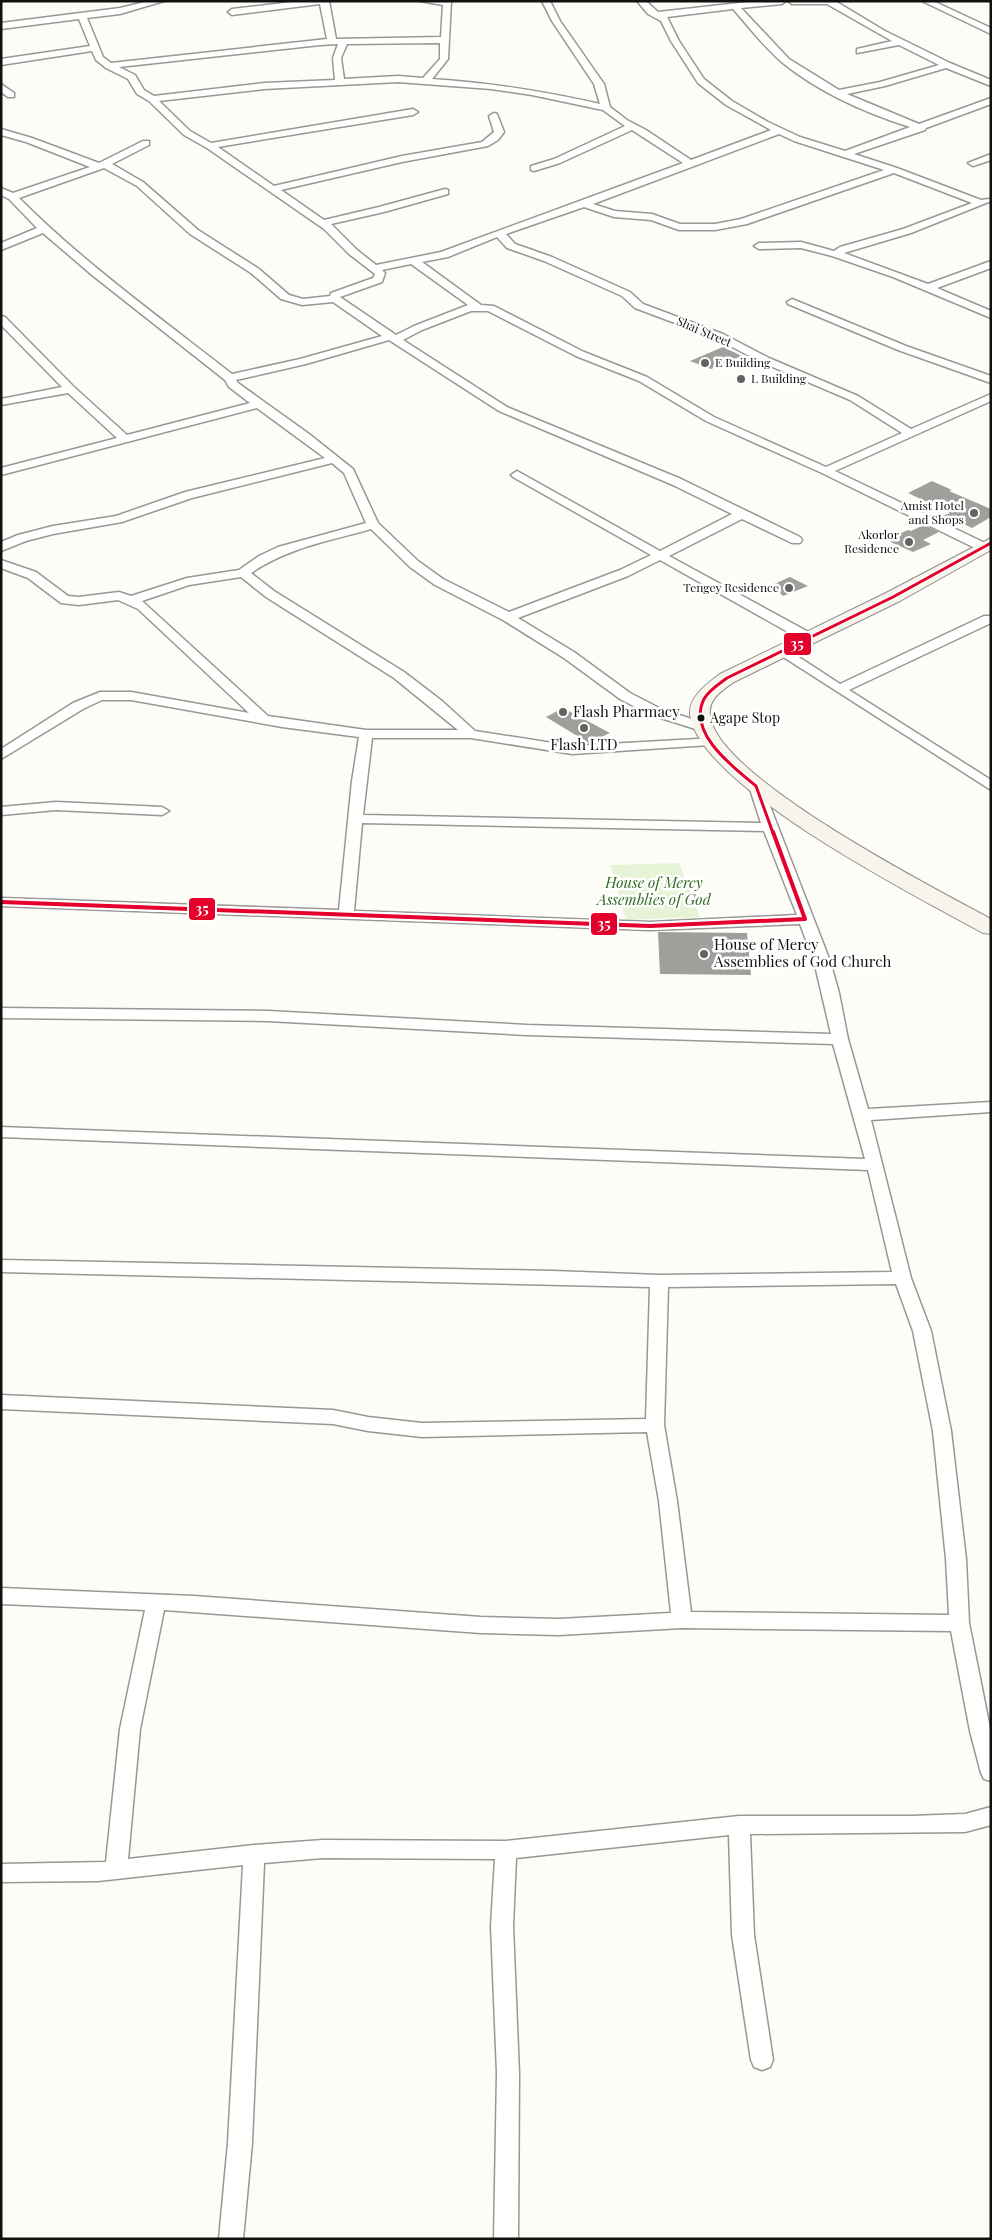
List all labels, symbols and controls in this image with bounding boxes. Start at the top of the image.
street label: Shai Street [674,312,735,350]
place label: E Building [715,354,771,370]
marker: E Building [699,357,711,369]
place label: L Building [751,370,807,386]
marker: L Building [735,373,747,385]
place label: Amist Hotel and Shops [900,497,965,527]
marker: Amist Hotel and Shops [968,507,980,519]
place label: Akorlor Residence [844,526,900,556]
marker: Akorlor Residence [903,536,915,548]
place label: Tengey Residence [683,579,779,595]
marker: Tengey Residence [783,582,795,594]
line badge: 35 [783,632,812,656]
text: 35 [790,634,804,653]
place label: Flash Pharmacy [573,701,680,721]
marker: Flash Pharmacy [557,706,569,718]
place label: Agape Stop [709,708,780,727]
marker: Agape Stop [696,713,706,723]
marker: Flash LTD [578,722,590,734]
place label: Flash LTD [550,734,618,754]
park label: House of Mercy Assemblies of God [595,872,712,909]
line badge: 35 [188,897,216,921]
text: 35 [195,899,209,918]
line badge: 35 [590,912,618,936]
text: 35 [597,914,611,933]
place label: House of Mercy Assemblies of God Church [713,934,891,971]
marker: House of Mercy Assemblies of God Church [698,948,710,960]

